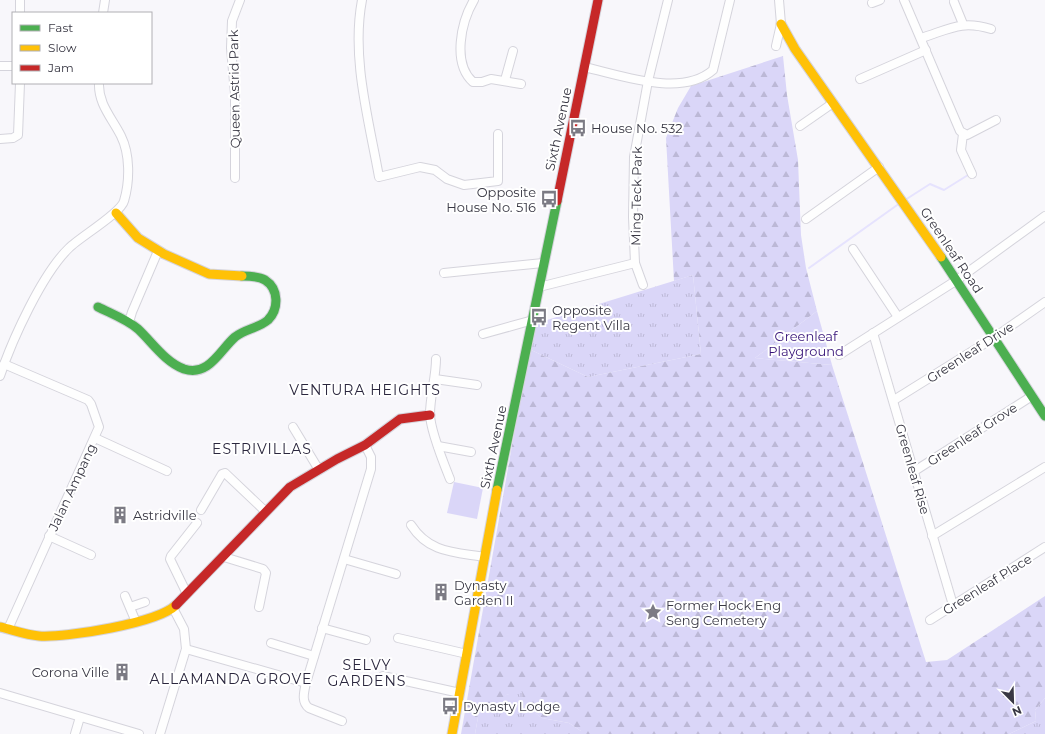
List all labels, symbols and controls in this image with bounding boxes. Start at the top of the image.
legend [12,12,152,84]
text: Fast [48,20,73,35]
street label: Queen Astrid Park [225,29,243,149]
text: Slow [48,40,77,55]
text: Jam [47,60,74,75]
street label: Sixth Avenue [541,86,575,172]
bus stop icon: House No. 532 [568,118,588,138]
place label: House No. 532 [591,120,683,136]
street label: Ming Teck Park [627,146,645,246]
place label: Opposite House No. 516 [446,184,536,215]
bus stop icon: Opposite House No. 516 [539,189,559,209]
street label: Greenleaf Road [917,204,987,296]
place label: Opposite Regent Villa [552,302,631,333]
bus stop icon: Opposite Regent Villa [529,307,549,327]
street label: Greenleaf Drive [924,318,1017,386]
park label: Greenleaf Playground [768,328,844,359]
district label: VENTURA HEIGHTS [289,381,441,399]
street label: Greenleaf Grove [924,399,1020,469]
street label: Sixth Avenue [476,404,510,490]
street label: Greenleaf Rise [892,422,934,516]
district label: ESTRIVILLAS [212,440,312,458]
street label: Jalan Ampang [44,441,99,534]
building icon: Astridville [110,505,130,525]
place label: Astridville [133,507,197,523]
street label: Greenleaf Place [940,550,1035,618]
place label: Dynasty Garden II [454,577,513,608]
building icon: Dynasty Garden II [431,582,451,602]
place label: Former Hock Eng Seng Cemetery [666,597,781,628]
place icon: Former Hock Eng Seng Cemetery [643,602,663,622]
district label: SELVY GARDENS [328,656,406,690]
building icon: Corona Ville [112,662,132,682]
place label: Corona Ville [32,664,109,680]
district label: ALLAMANDA GROVE [150,670,312,688]
north arrow [993,682,1033,722]
bus stop icon: Dynasty Lodge [440,696,460,716]
place label: Dynasty Lodge [463,698,560,714]
text: N [1010,703,1024,719]

